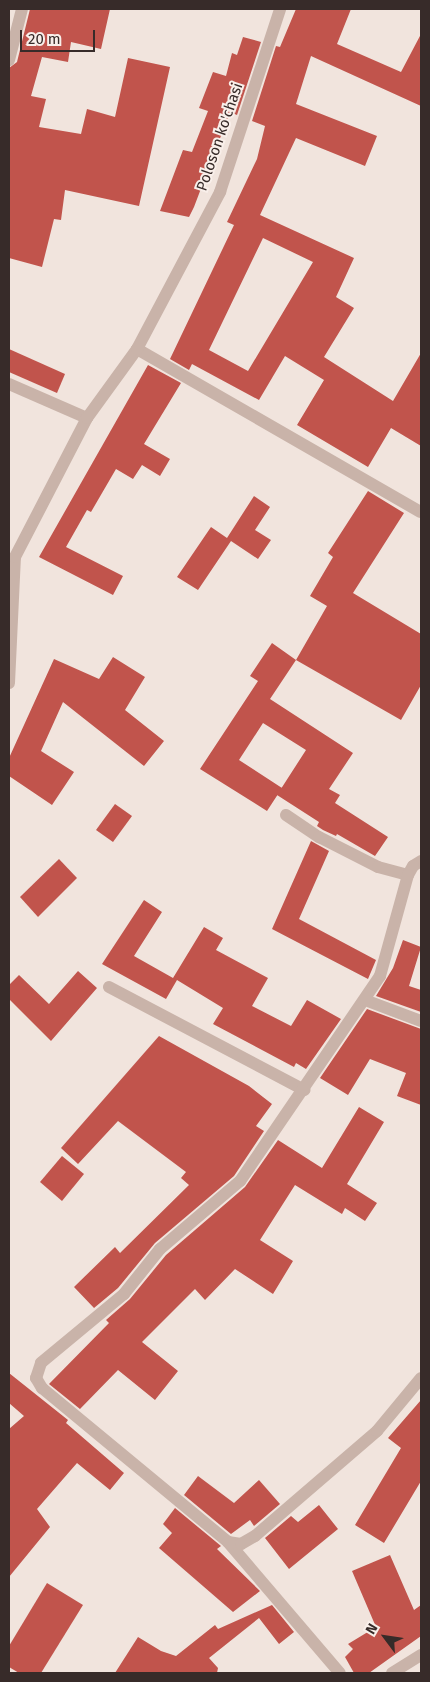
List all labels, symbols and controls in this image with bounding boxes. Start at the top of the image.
scale bar [22,20,98,52]
text: 20 m [28,30,61,48]
street label: Poloson ko'chasi [193,81,247,193]
north arrow [360,1612,410,1662]
text: N [362,1621,381,1637]

